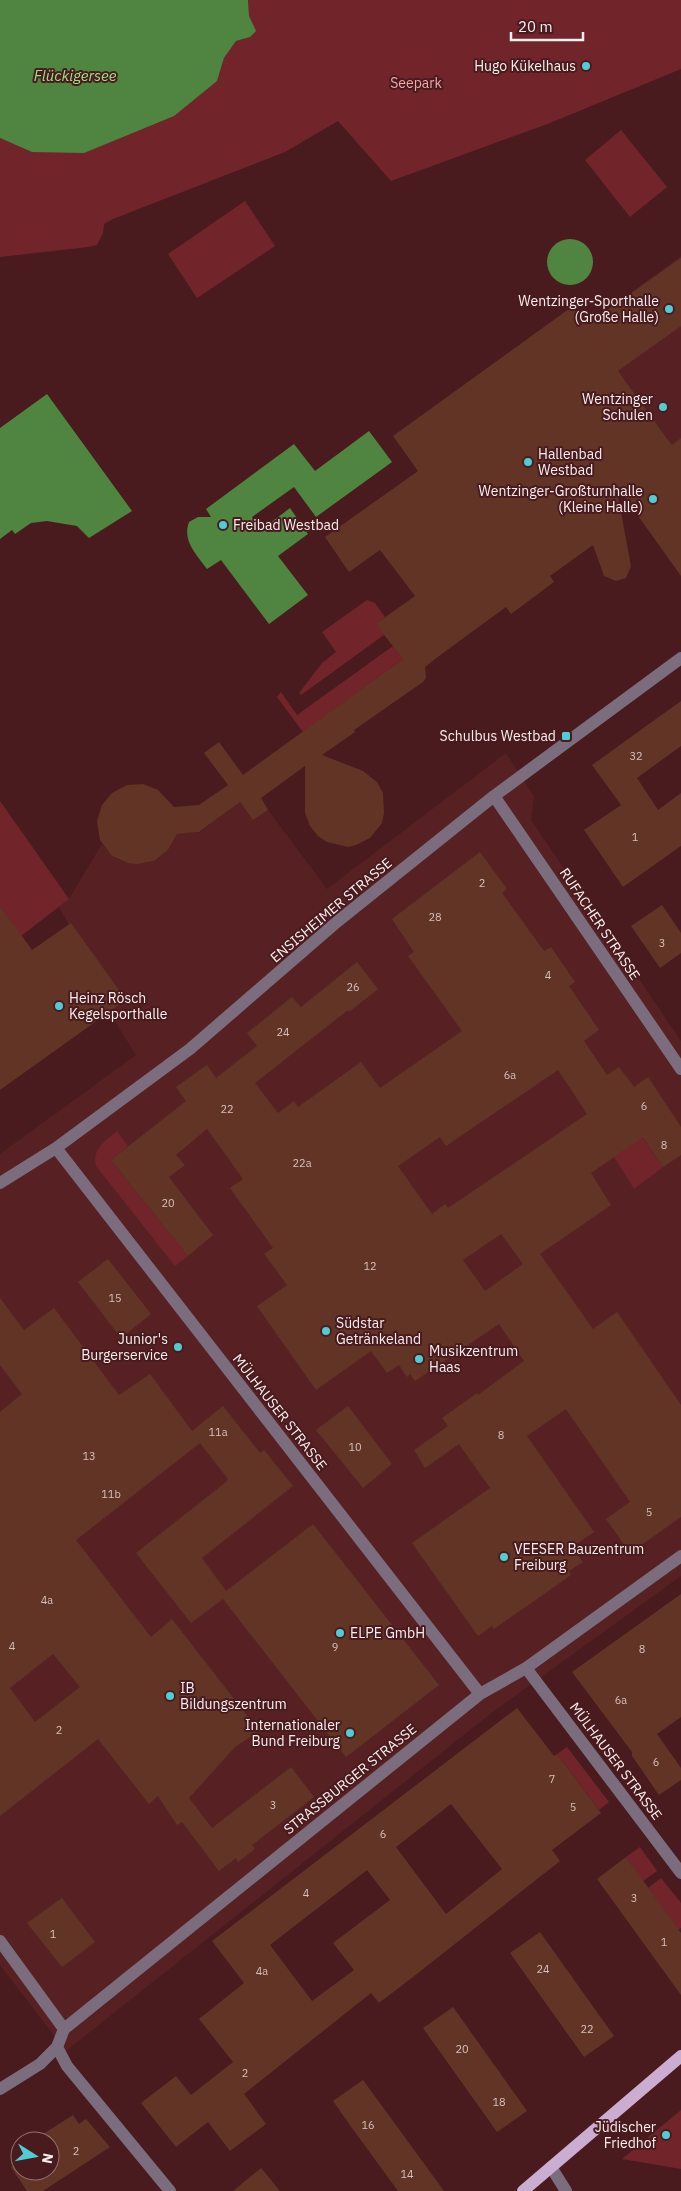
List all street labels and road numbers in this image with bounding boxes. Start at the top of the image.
street label: ENSISHEIMER STRASSE [266,854,396,966]
street label: RUFACHER STRASSE [556,864,644,984]
street label: MÜLHAUSER STRASSE [229,1350,331,1474]
street label: MÜLHAUSER STRASSE [566,1699,666,1823]
street label: STRASSBURGER STRASSE [280,1720,420,1838]

